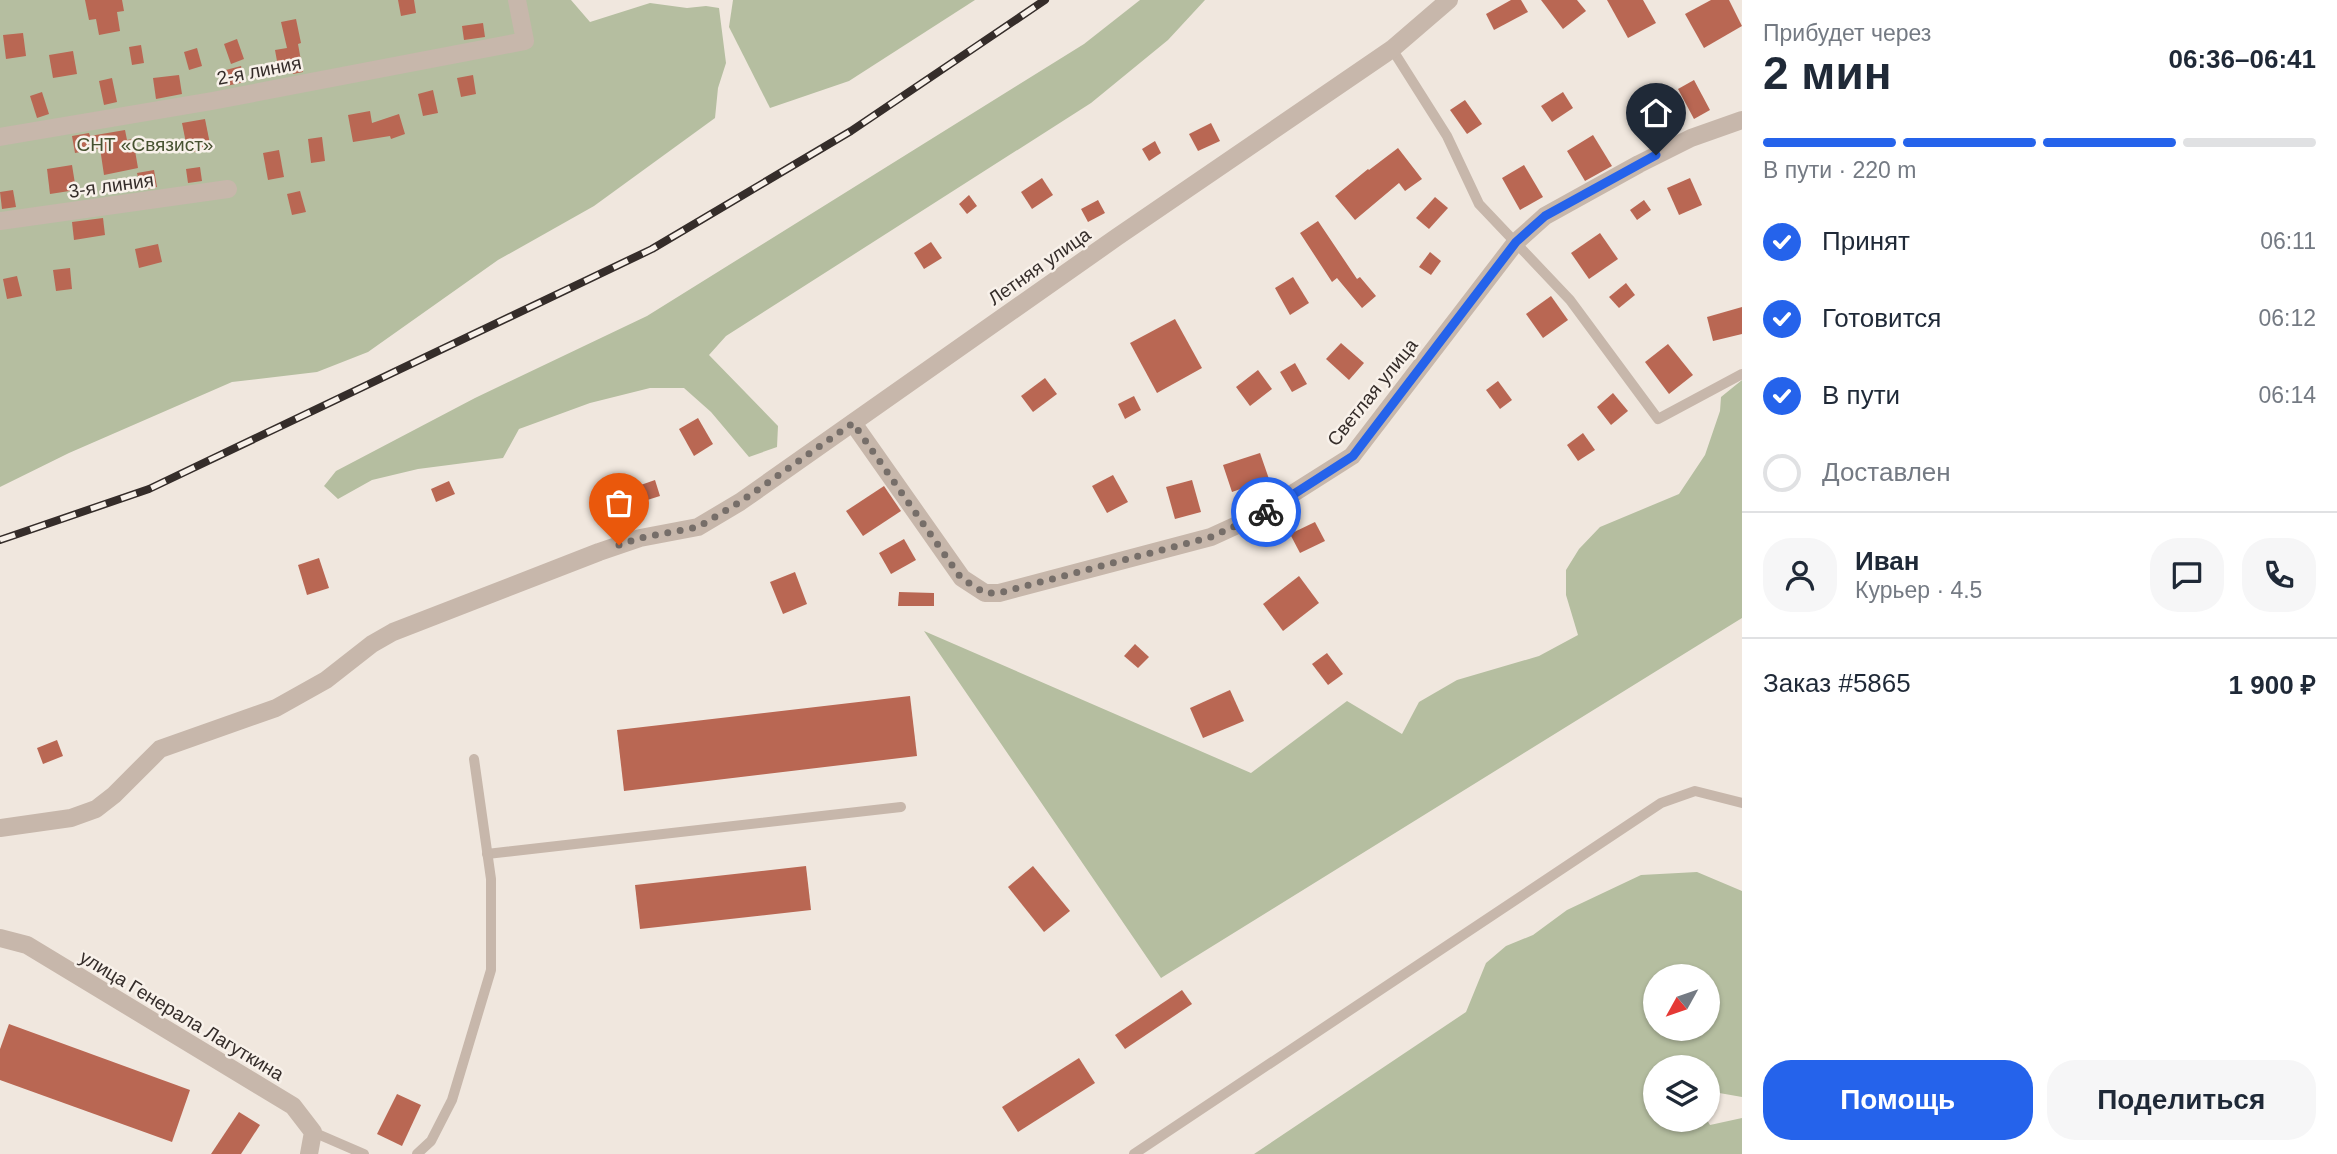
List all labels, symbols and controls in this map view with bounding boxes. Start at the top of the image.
text: Прибудет через [1763,20,1931,46]
text: 06:36–06:41 [2169,44,2316,74]
text: 2 мин [1763,47,1891,99]
street label: 2-я линия [215,52,303,89]
pin [1626,83,1686,155]
icon: home [1637,94,1675,132]
park label: СНТ «Связист» [77,134,213,155]
text: В пути · 220 m [1763,157,1916,183]
street label: 3-я линия [67,169,155,202]
street label: Летняя улица [984,223,1095,309]
icon: check [1763,223,1801,261]
text: Принят [1822,226,1910,256]
text: 06:11 [2260,228,2316,254]
icon: check [1763,300,1801,338]
text: Готовится [1822,303,1941,333]
text: 06:12 [2258,305,2316,331]
street label: Светлая улица [1323,334,1422,450]
icon: check [1763,377,1801,415]
text: В пути [1822,380,1900,410]
text: 06:14 [2258,382,2316,408]
text: Доставлен [1822,457,1951,487]
pin [589,473,649,545]
courier [1231,477,1301,547]
icon: bag [600,484,638,522]
icon: bike [1247,493,1285,531]
button: person [1763,538,1837,612]
button: chat [2150,538,2224,612]
button: phone [2242,538,2316,612]
text: Иван [1855,546,1920,576]
text: Курьер · 4.5 [1855,577,1982,603]
text: Заказ #5865 [1763,668,1911,698]
text: 1 900 ₽ [2229,670,2316,700]
street label: улица Генерала Лагуткина [76,946,288,1085]
north arrow [1643,964,1720,1041]
map controls [1643,964,1720,1132]
button: layers [1643,1055,1720,1132]
button: Помощь [1763,1060,2033,1140]
button: Поделиться [2047,1060,2316,1140]

